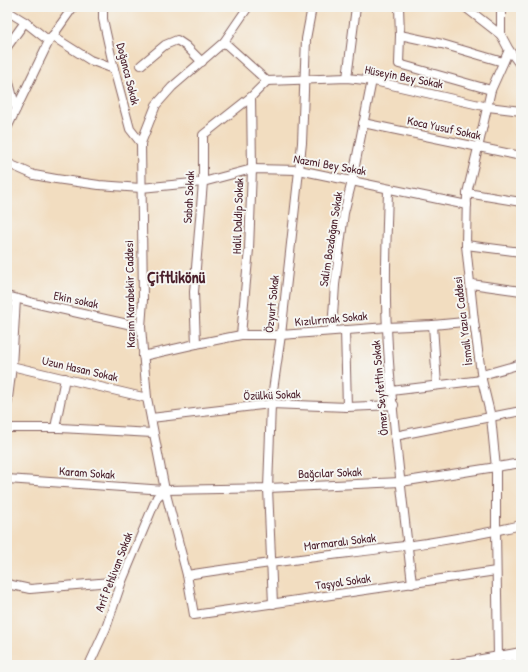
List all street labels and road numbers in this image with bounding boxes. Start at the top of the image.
street label: Doğanca Sokak [113,41,144,107]
street label: Hüseyin Bey Sokak [363,61,445,92]
street label: Koca Yusuf Sokak [406,111,482,144]
street label: Nazmi Bey Sokak [292,150,368,179]
street label: Sabah Sokak [179,170,198,224]
street label: Halil Daldip Sokak [228,178,247,254]
street label: Salim Bozdoğan Sokak [315,190,346,288]
street label: Kazım Karabekir Caddesi [120,240,139,348]
street label: Özyurt Sokak [260,274,283,334]
street label: İsmail Yazıcı Caddesi [449,276,476,367]
street label: Ekin sokak [52,286,100,313]
street label: Kızılırmak Sokak [294,307,368,330]
street label: Ömer Seyfettin Sokak [367,340,392,436]
street label: Uzun Hasan Sokak [40,352,120,386]
street label: Özülkü Sokak [243,385,301,404]
street label: Karam Sokak [58,462,116,483]
street label: Bağcılar Sokak [298,463,362,482]
street label: Arif Pehlivan Sokak [90,529,137,614]
street label: Marmaralı Sokak [303,529,377,554]
street label: Taşyol Sokak [314,569,372,594]

